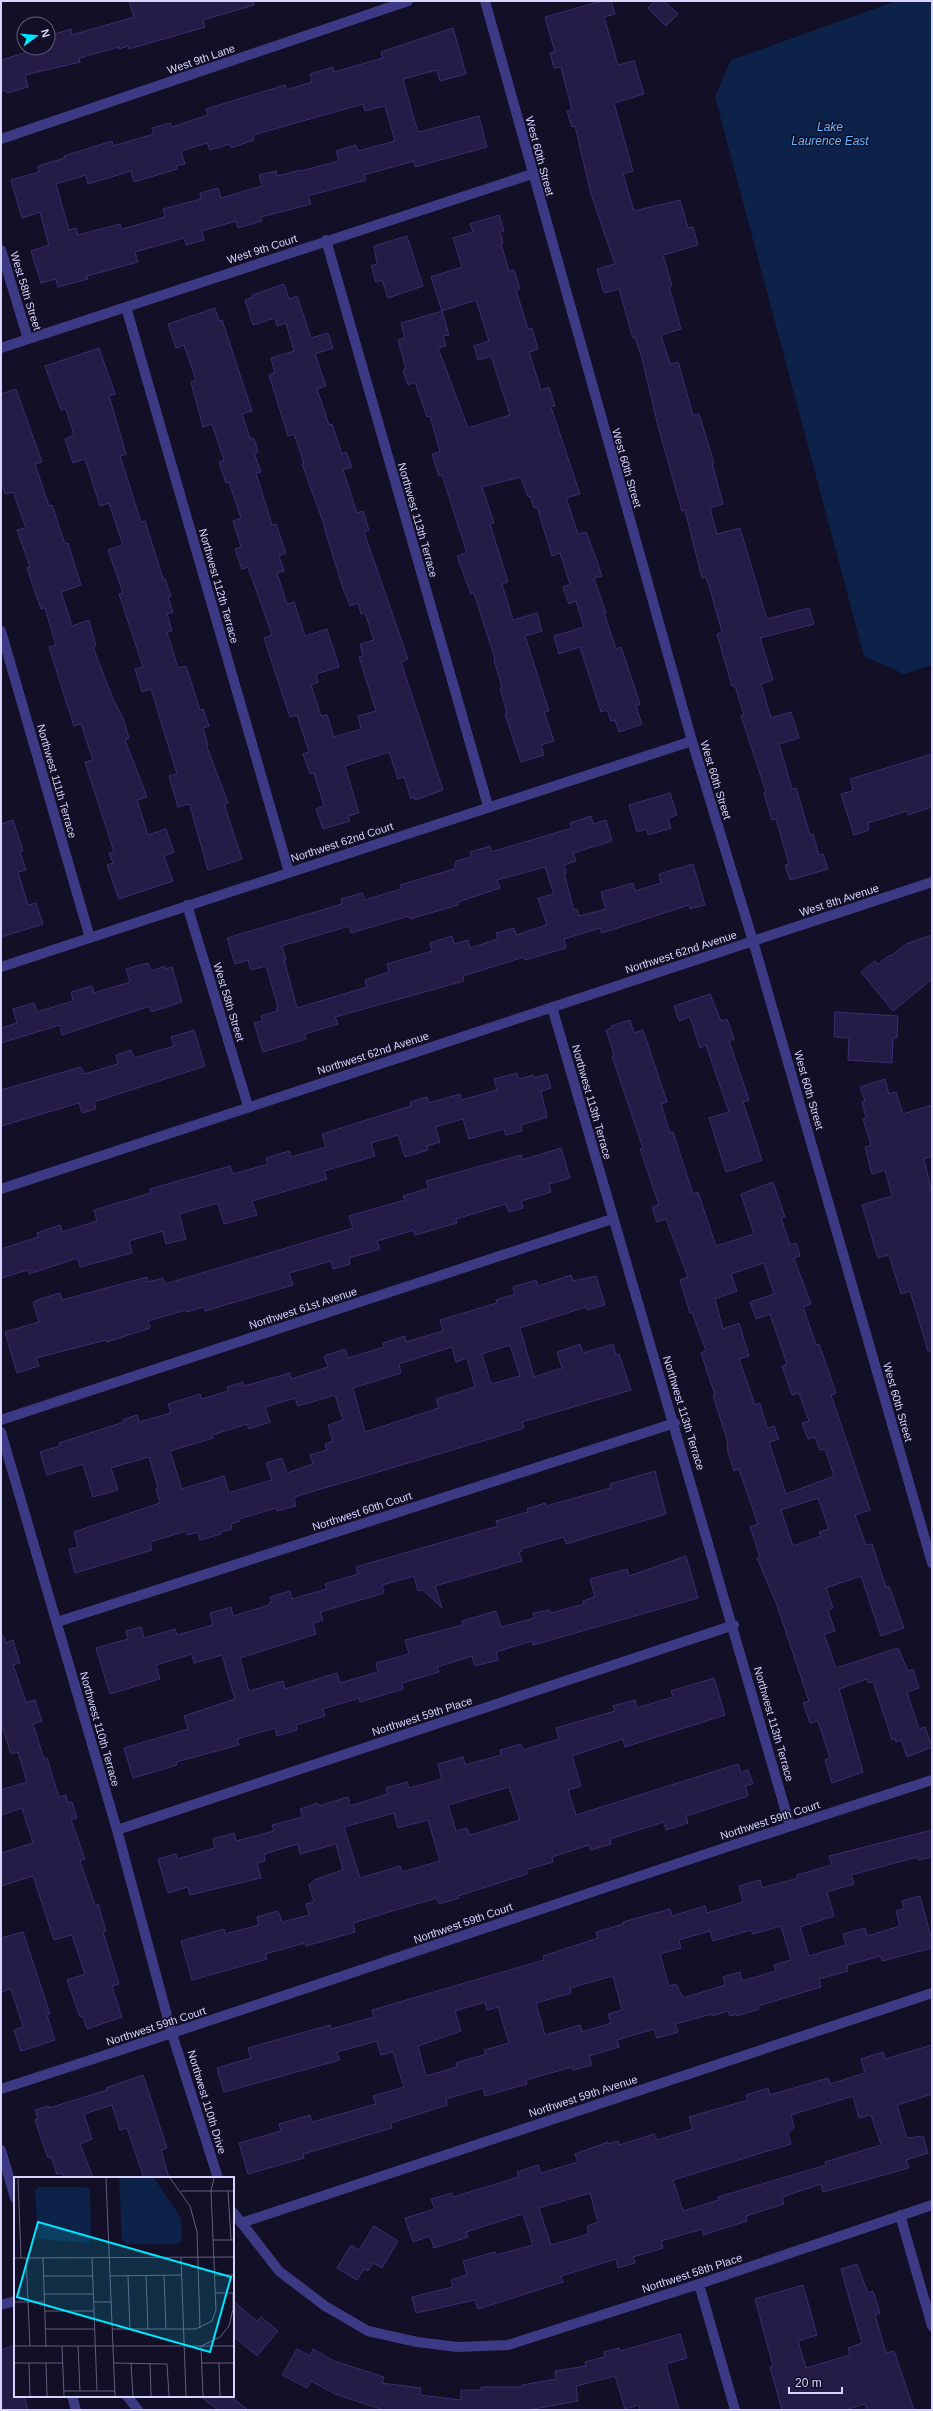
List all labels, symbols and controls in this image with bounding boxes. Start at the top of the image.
north arrow [16,16,56,56]
text: N [39,28,52,39]
street label: West 9th Lane [166,42,236,76]
street label: West 60th Street [524,115,556,197]
water label: Lake Laurence East [791,120,869,148]
street label: West 9th Court [225,232,299,266]
street label: West 58th Street [8,250,44,332]
street label: West 60th Street [610,427,644,509]
street label: Northwest 113th Terrace [396,461,440,579]
street label: Northwest 112th Terrace [197,527,241,645]
street label: Northwest 111th Terrace [35,723,79,839]
street label: West 60th Street [698,739,734,821]
street label: Northwest 62nd Court [289,820,395,864]
street label: West 8th Avenue [798,882,880,918]
street label: Northwest 62nd Avenue [624,928,738,976]
street label: West 58th Street [211,961,247,1043]
street label: Northwest 62nd Avenue [316,1029,430,1077]
street label: Northwest 113th Terrace [570,1043,614,1161]
street label: West 60th Street [792,1049,826,1131]
street label: Northwest 61st Avenue [247,1285,359,1331]
street label: Northwest 113th Terrace [661,1354,707,1472]
street label: West 60th Street [881,1361,915,1443]
street label: Northwest 60th Court [311,1489,413,1533]
street label: Northwest 113th Terrace [752,1665,796,1783]
street label: Northwest 110th Terrace [78,1670,122,1788]
street label: Northwest 59th Place [370,1694,474,1738]
street label: Northwest 59th Court [719,1798,821,1842]
street label: Northwest 59th Court [412,1900,514,1946]
street label: Northwest 59th Court [105,2004,207,2048]
street label: Northwest 110th Drive [185,2049,229,2155]
street label: Northwest 59th Avenue [527,2073,639,2119]
inset map [14,2177,234,2397]
street label: Northwest 58th Place [640,2251,744,2295]
scale bar [789,2369,842,2395]
text: 20 m [795,2376,822,2390]

